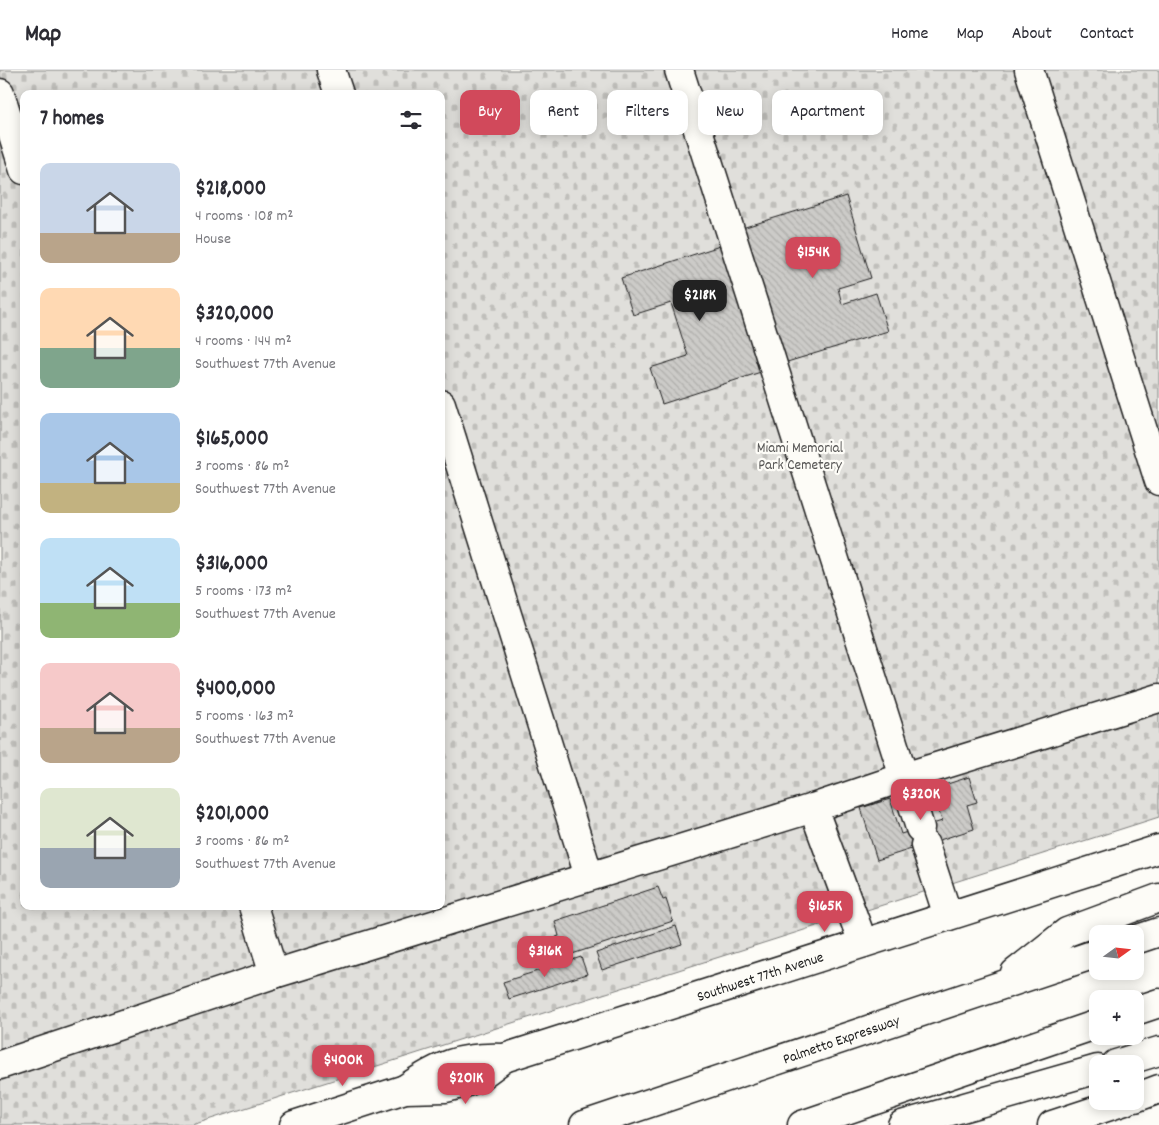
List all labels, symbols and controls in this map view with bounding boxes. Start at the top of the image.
text: Map [25,18,61,52]
text: Home [891,22,928,47]
text: Map [956,22,984,47]
text: About [1012,22,1052,47]
text: Contact [1080,22,1134,47]
chip: Buy [460,90,520,135]
chip: Rent [530,90,597,135]
chip: Filters [607,90,688,135]
chip: New [698,90,762,135]
chip: Apartment [772,90,883,135]
text: 7 homes [40,105,104,135]
icon: filters [397,106,425,134]
text: $218,000 [195,175,266,205]
icon: home [80,183,140,243]
text: 4 rooms · 108 m² [195,205,293,228]
text: House [195,228,231,251]
pin: $154K [778,236,848,279]
text: $154K [796,241,830,264]
pin: $218K [665,280,735,322]
text: $218K [684,284,716,307]
text: $320,000 [195,300,274,330]
icon: home [80,308,140,368]
text: 4 rooms · 144 m² [195,330,291,353]
text: Southwest 77th Avenue [195,353,336,376]
text: $165,000 [195,425,269,455]
icon: home [80,433,140,493]
park label: Miami Memorial Park Cemetery [757,438,844,477]
text: 3 rooms · 86 m² [195,455,289,478]
text: Southwest 77th Avenue [195,478,336,501]
text: $316,000 [195,550,268,580]
icon: home [80,558,140,618]
text: 5 rooms · 173 m² [195,580,292,603]
text: Southwest 77th Avenue [195,603,336,626]
text: $400,000 [195,675,276,705]
icon: home [80,683,140,743]
text: 5 rooms · 163 m² [195,705,294,728]
text: Southwest 77th Avenue [195,728,336,751]
pin: $320K [886,778,956,821]
text: $320K [902,783,940,806]
text: $201,000 [195,800,269,830]
icon: home [80,808,140,868]
text: 3 rooms · 86 m² [195,830,289,853]
text: Southwest 77th Avenue [195,853,336,876]
pin: $165K [790,890,860,933]
text: $165K [808,895,842,918]
north arrow [1089,925,1144,980]
map controls [1089,925,1144,1110]
pin: $316K [510,936,580,978]
text: $316K [528,940,562,963]
street label: Southwest 77th Avenue [694,947,827,1009]
button: + [1089,990,1144,1045]
street label: Palmetto Expressway [780,1010,904,1071]
pin: $400K [308,1044,378,1087]
text: $400K [323,1049,363,1072]
button: − [1089,1055,1144,1110]
pin: $201K [431,1062,501,1105]
text: $201K [449,1067,483,1090]

